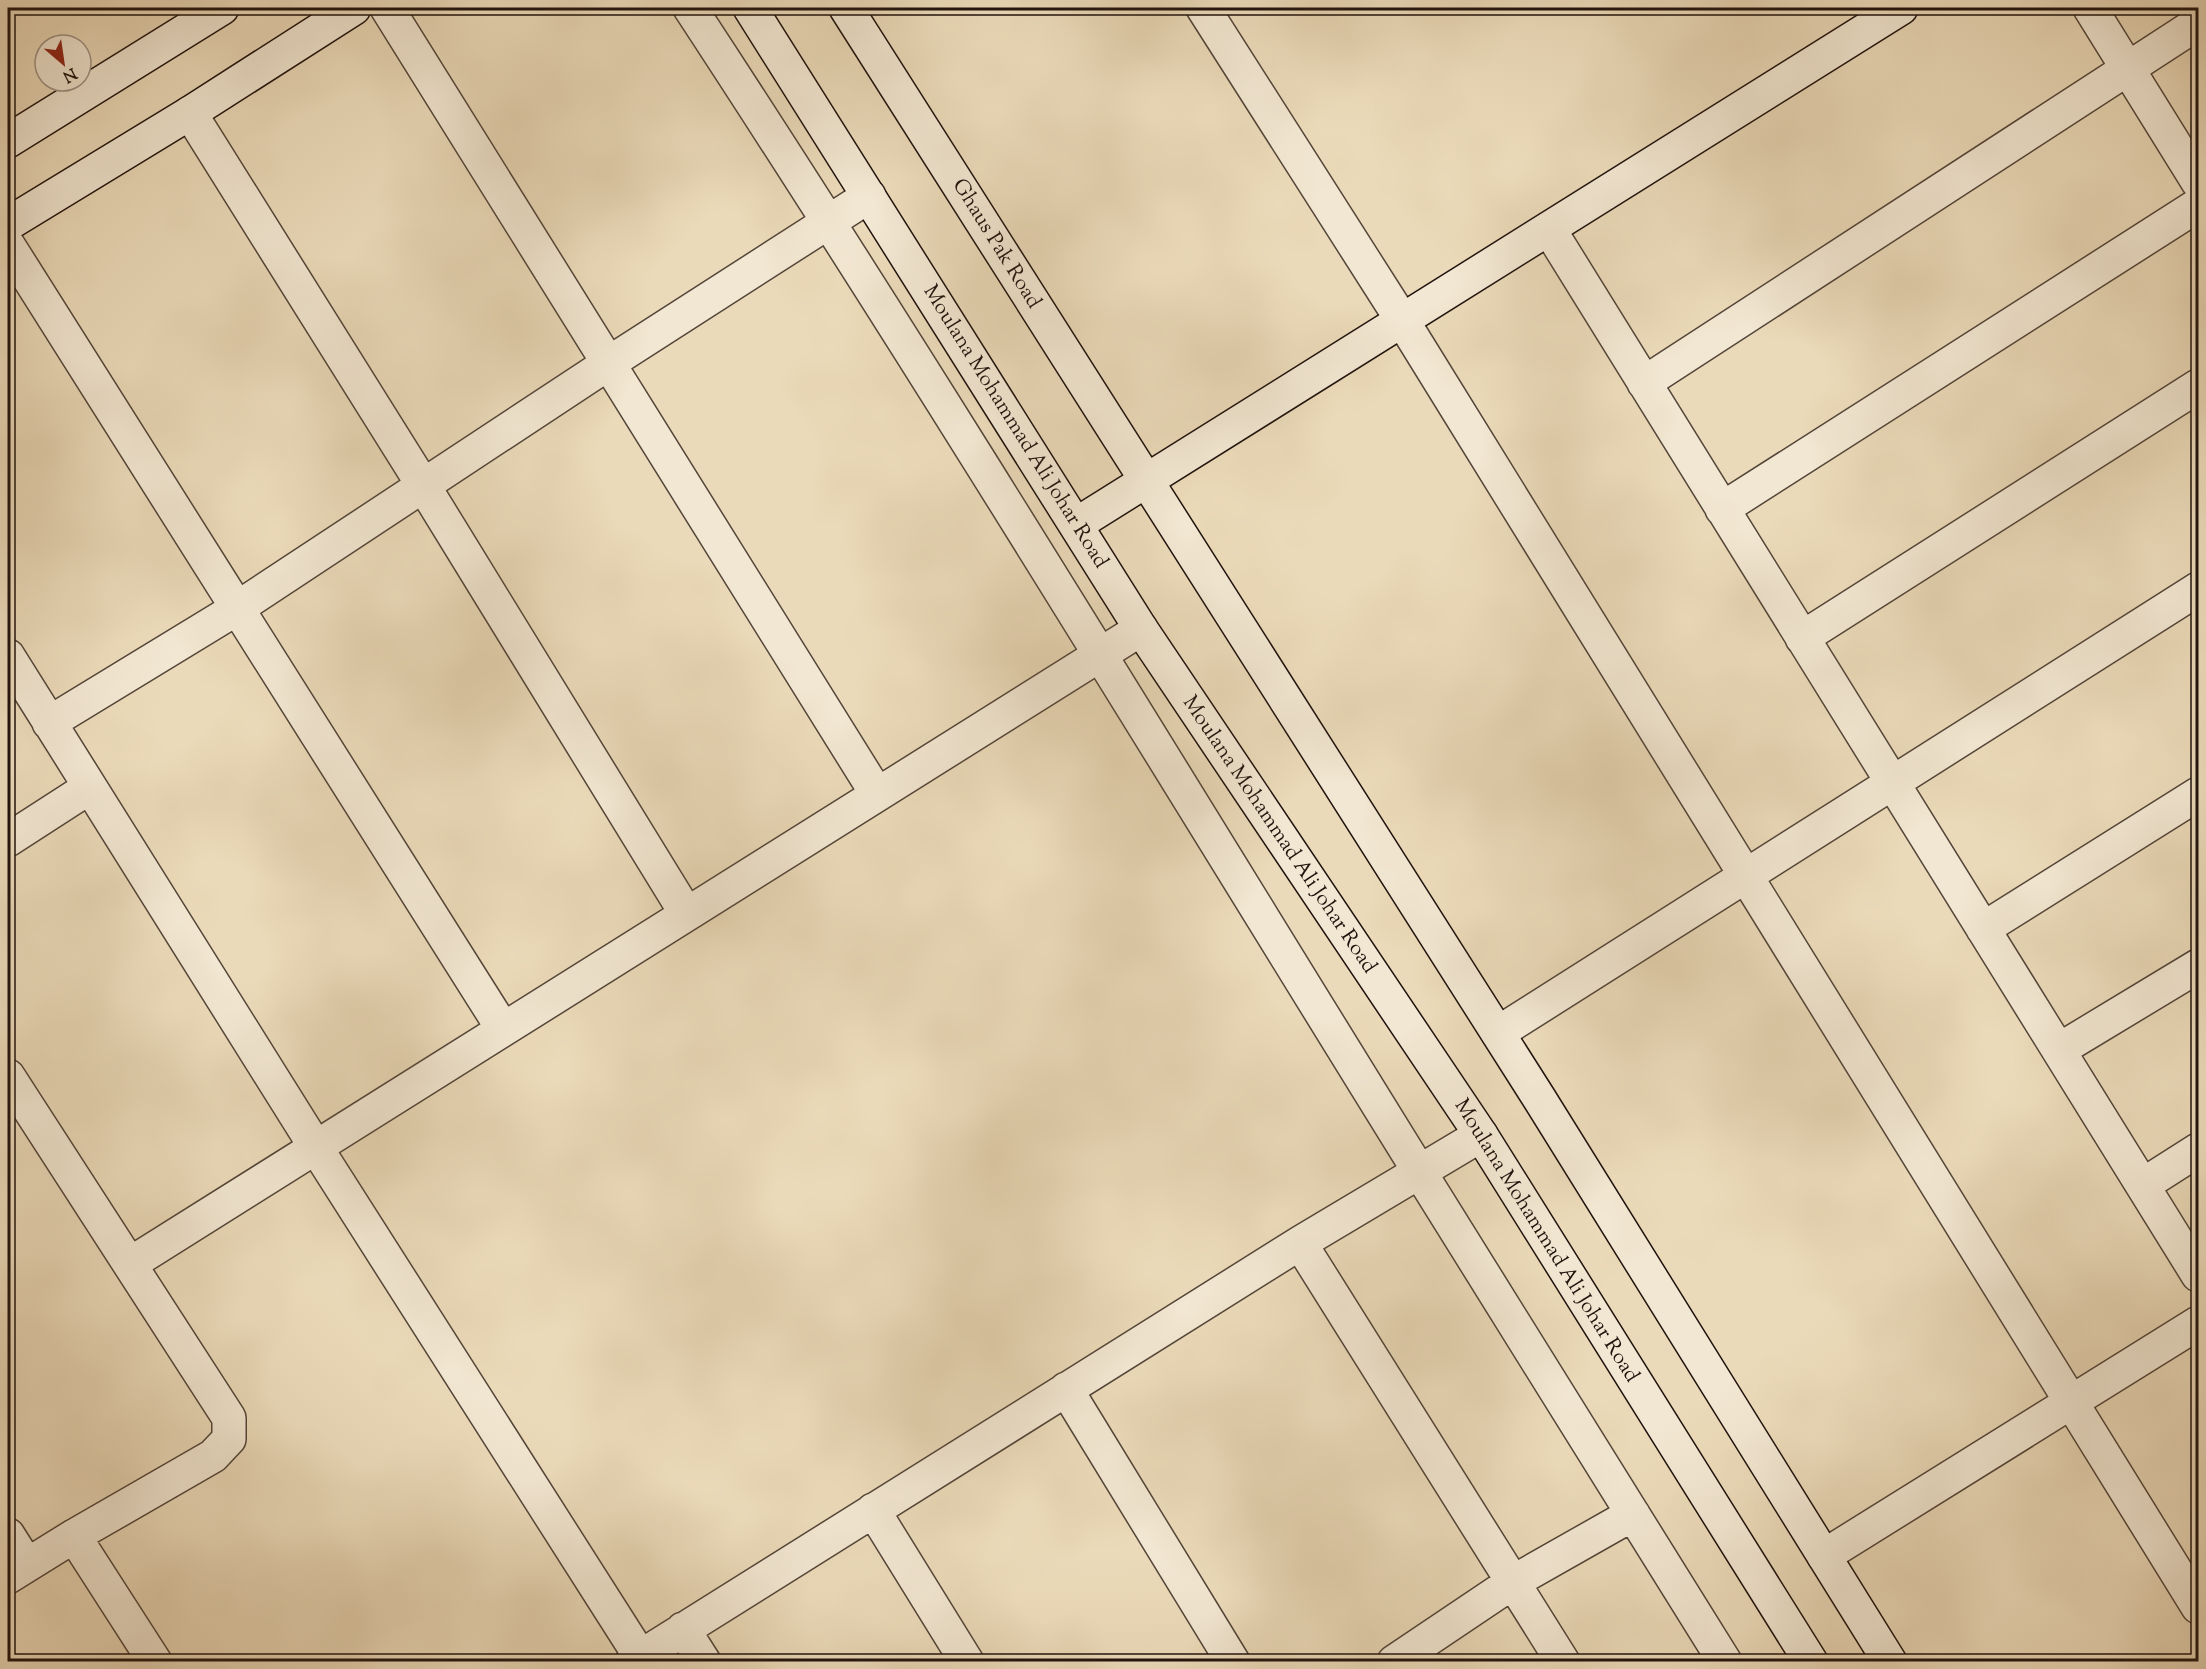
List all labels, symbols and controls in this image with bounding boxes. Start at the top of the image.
north arrow [33,33,93,93]
text: N [58,61,80,87]
street label: Ghaus Pak Road [944,173,1048,315]
street label: Moulana Mohammad Ali Johar Road [915,279,1115,575]
street label: Moulana Mohammad Ali Johar Road [1174,690,1384,980]
street label: Moulana Mohammad Ali Johar Road [1446,1093,1646,1389]

